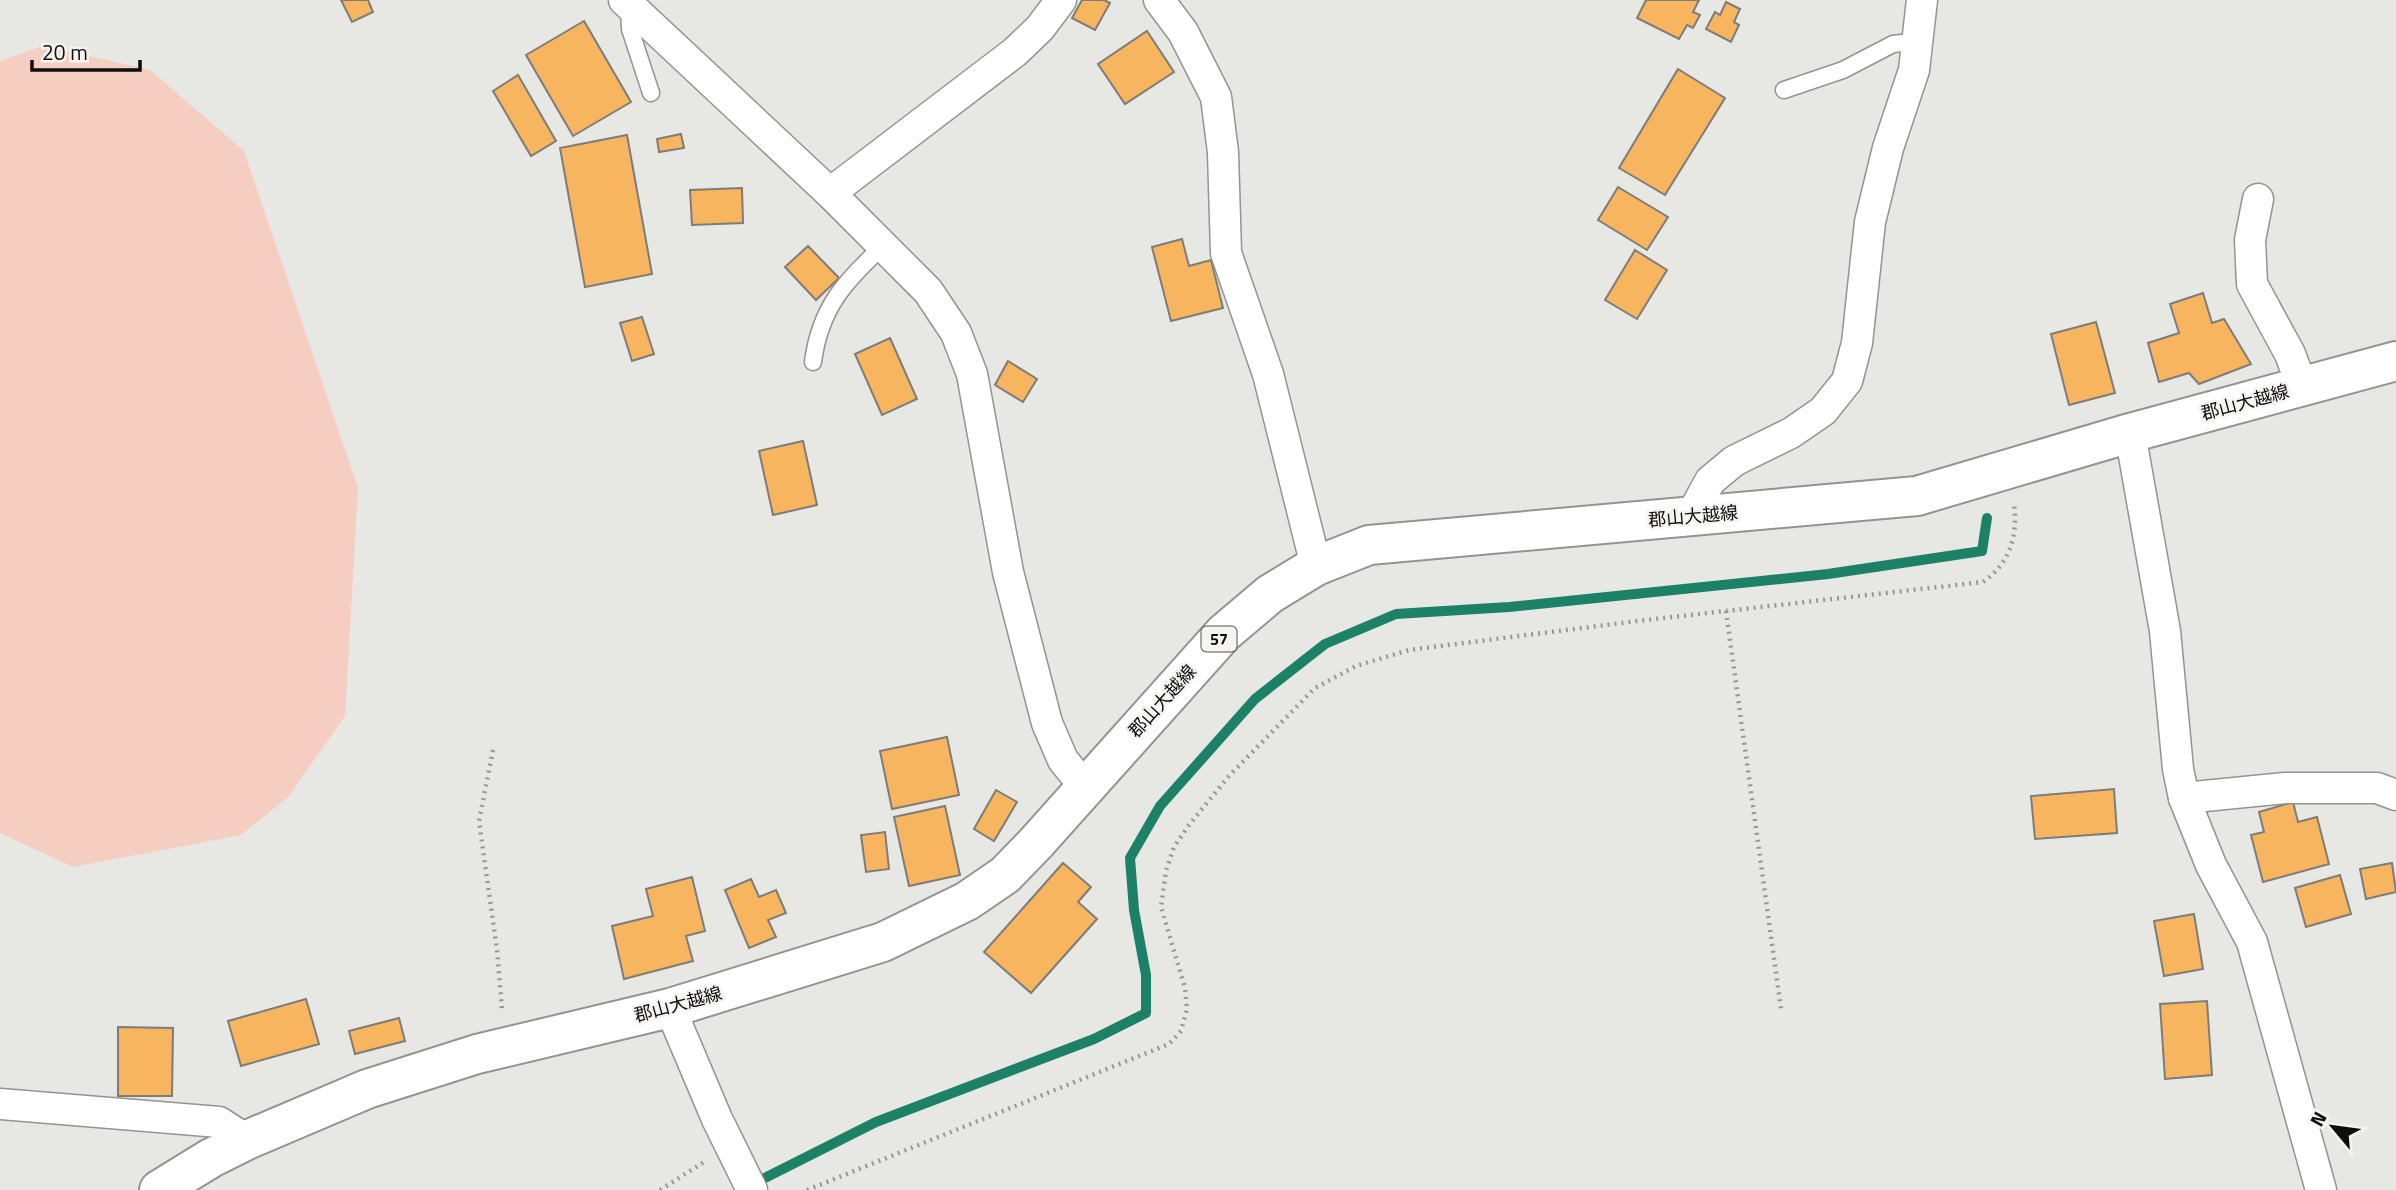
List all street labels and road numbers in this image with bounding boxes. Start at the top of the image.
street label: 郡山大越線 [2198,377,2292,427]
street label: 郡山大越線 [1647,499,1739,533]
road number: 57 [1202,626,1236,652]
street label: 郡山大越線 [1122,659,1202,743]
street label: 郡山大越線 [631,979,725,1029]

